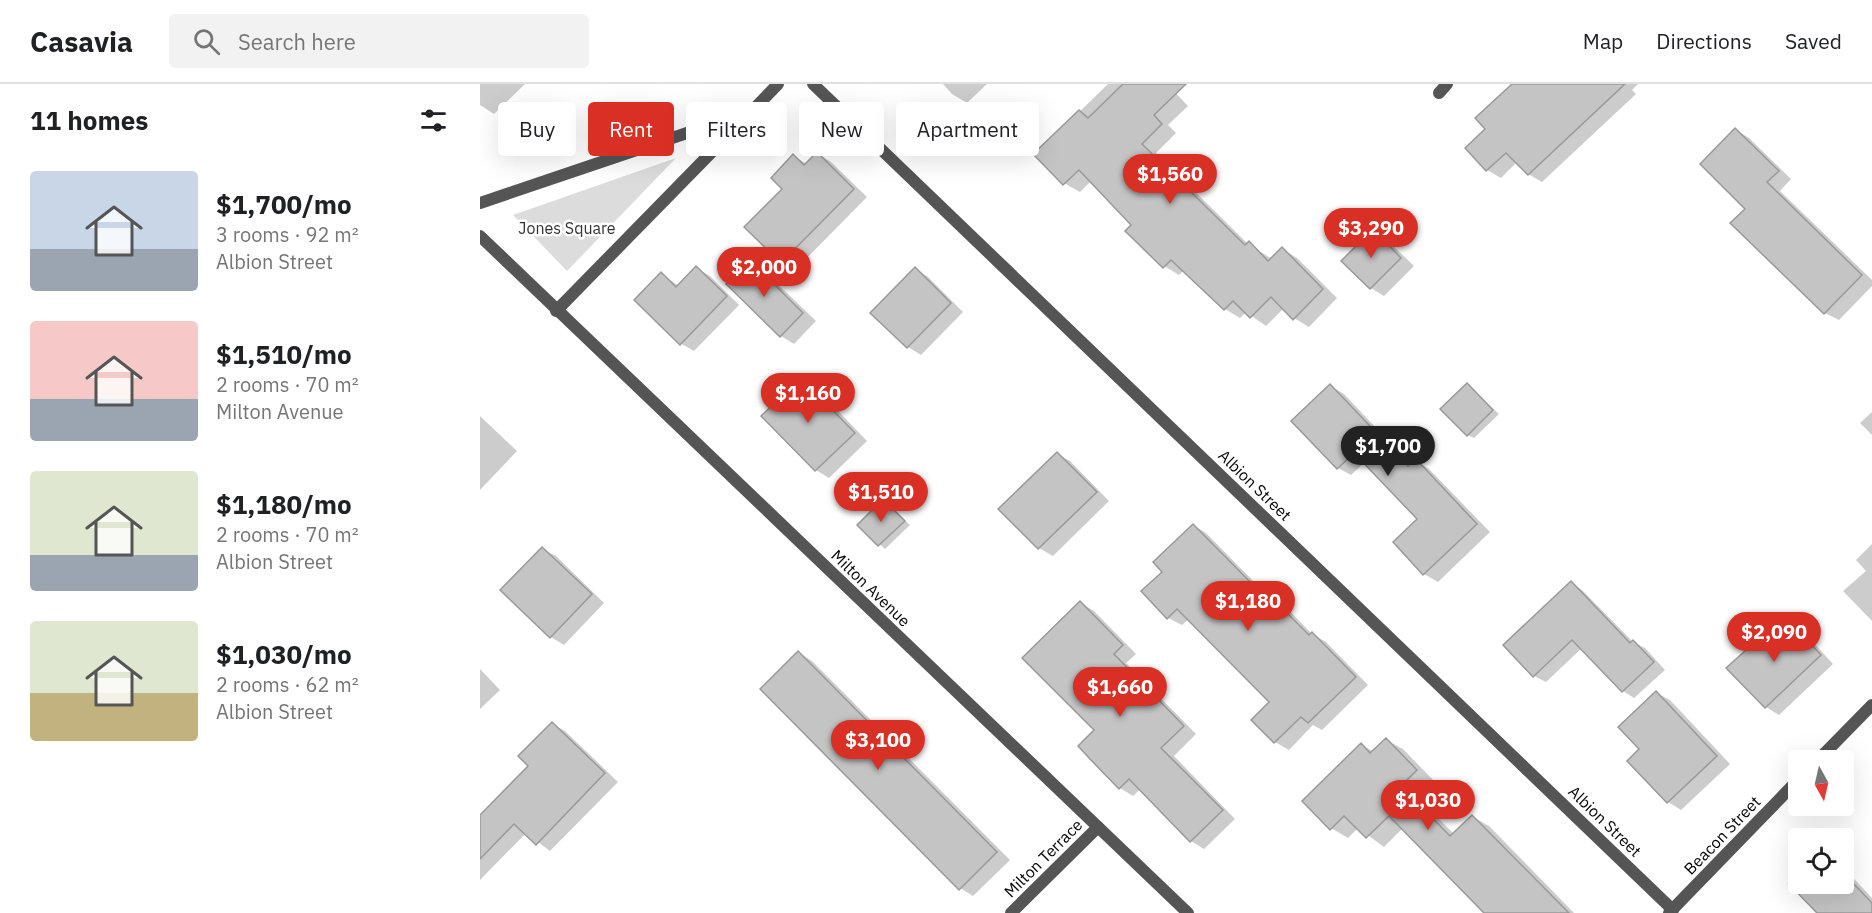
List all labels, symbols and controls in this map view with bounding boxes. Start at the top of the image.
search box [169,14,589,68]
text: Casavia [30,23,133,60]
icon: search [190,25,223,58]
text: Search here [238,27,356,56]
text: Map [1583,27,1623,55]
text: Directions [1656,27,1752,55]
text: Saved [1785,27,1842,55]
chip: Buy [498,102,576,156]
chip: Rent [588,102,674,156]
chip: Filters [686,102,787,156]
chip: New [799,102,884,156]
chip: Apartment [896,102,1039,156]
text: 11 homes [30,103,148,137]
icon: filters [417,104,450,137]
pin: $1,560 [1121,154,1219,205]
text: $1,560 [1137,160,1203,187]
text: $1,700/mo [216,187,352,221]
icon: home [78,195,150,267]
pin: $3,290 [1322,208,1420,259]
text: $3,290 [1338,214,1404,241]
park label: Jones Square [518,218,616,238]
text: 3 rooms · 92 m² [216,221,359,248]
pin: $2,000 [715,247,813,298]
text: Albion Street [216,248,333,275]
text: $2,000 [731,253,797,280]
text: $1,510/mo [216,337,352,371]
icon: home [78,345,150,417]
text: 2 rooms · 70 m² [216,371,359,398]
pin: $1,160 [759,373,857,424]
text: $1,160 [775,379,841,406]
text: Milton Avenue [216,398,344,425]
pin: $1,700 [1339,426,1437,477]
text: $1,700 [1355,432,1421,459]
street label: Albion Street [1214,445,1296,525]
pin: $1,510 [832,472,930,523]
text: $1,510 [848,478,914,505]
text: $1,180/mo [216,487,352,521]
icon: home [78,495,150,567]
text: 2 rooms · 70 m² [216,521,359,548]
street label: Milton Avenue [827,545,915,631]
text: Albion Street [216,548,333,575]
pin: $1,180 [1199,581,1297,632]
text: $1,180 [1215,587,1281,614]
pin: $2,090 [1725,612,1823,663]
text: $2,090 [1741,618,1807,645]
text: $1,030/mo [216,637,352,671]
icon: home [78,645,150,717]
pin: $1,660 [1071,667,1169,718]
text: 2 rooms · 62 m² [216,671,359,698]
text: $1,660 [1087,673,1153,700]
text: Albion Street [216,698,333,725]
pin: $3,100 [829,720,927,771]
text: $3,100 [845,726,911,753]
north arrow [1788,750,1854,816]
map controls [1788,750,1854,894]
pin: $1,030 [1379,780,1477,831]
street label: Albion Street [1564,781,1646,861]
text: $1,030 [1395,786,1461,813]
street label: Beacon Street [1680,792,1764,878]
street label: Milton Terrace [1000,815,1086,901]
button: locate [1788,828,1854,894]

